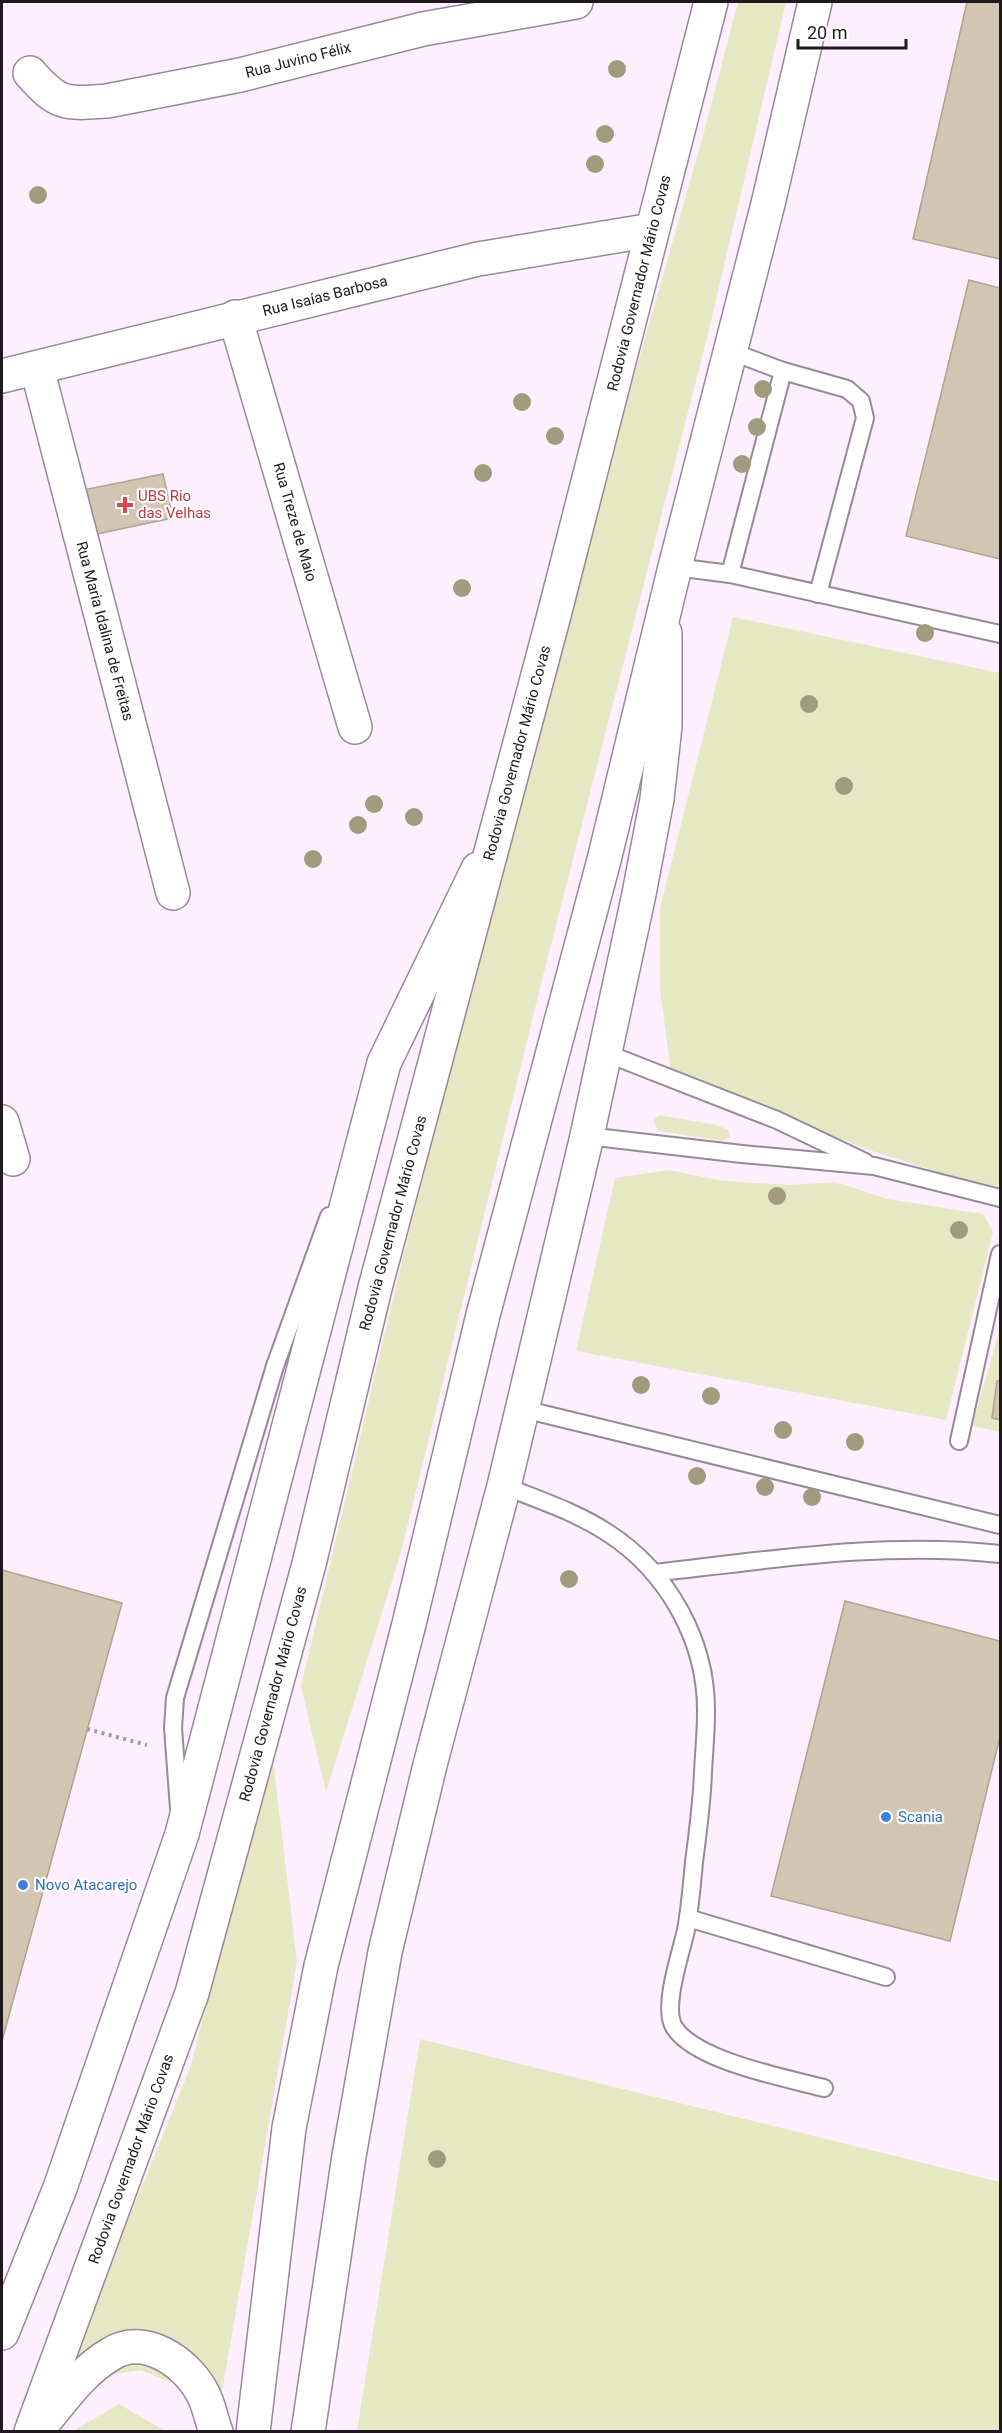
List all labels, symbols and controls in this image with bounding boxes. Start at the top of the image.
scale bar [798,12,906,50]
text: 20 m [807,22,847,43]
street label: Rua Juvino Félix [243,38,353,82]
street label: Rodovia Governador Mário Covas [603,173,675,393]
street label: Rua Isaías Barbosa [261,272,389,320]
street label: Rua Treze de Maio [269,460,321,584]
place label: UBS Rio das Velhas [138,487,211,522]
marker: UBS Rio das Velhas [116,496,134,514]
street label: Rua Maria Idalina de Freitas [72,539,138,723]
street label: Rodovia Governador Mário Covas [480,643,554,863]
street label: Rodovia Governador Mário Covas [356,1113,430,1333]
street label: Rodovia Governador Mário Covas [236,1584,310,1804]
place label: Scania [898,1808,943,1826]
marker: Scania [879,1810,893,1824]
place label: Novo Atacarejo [35,1876,137,1894]
marker: Novo Atacarejo [16,1878,30,1892]
street label: Rodovia Governador Mário Covas [85,2052,177,2266]

